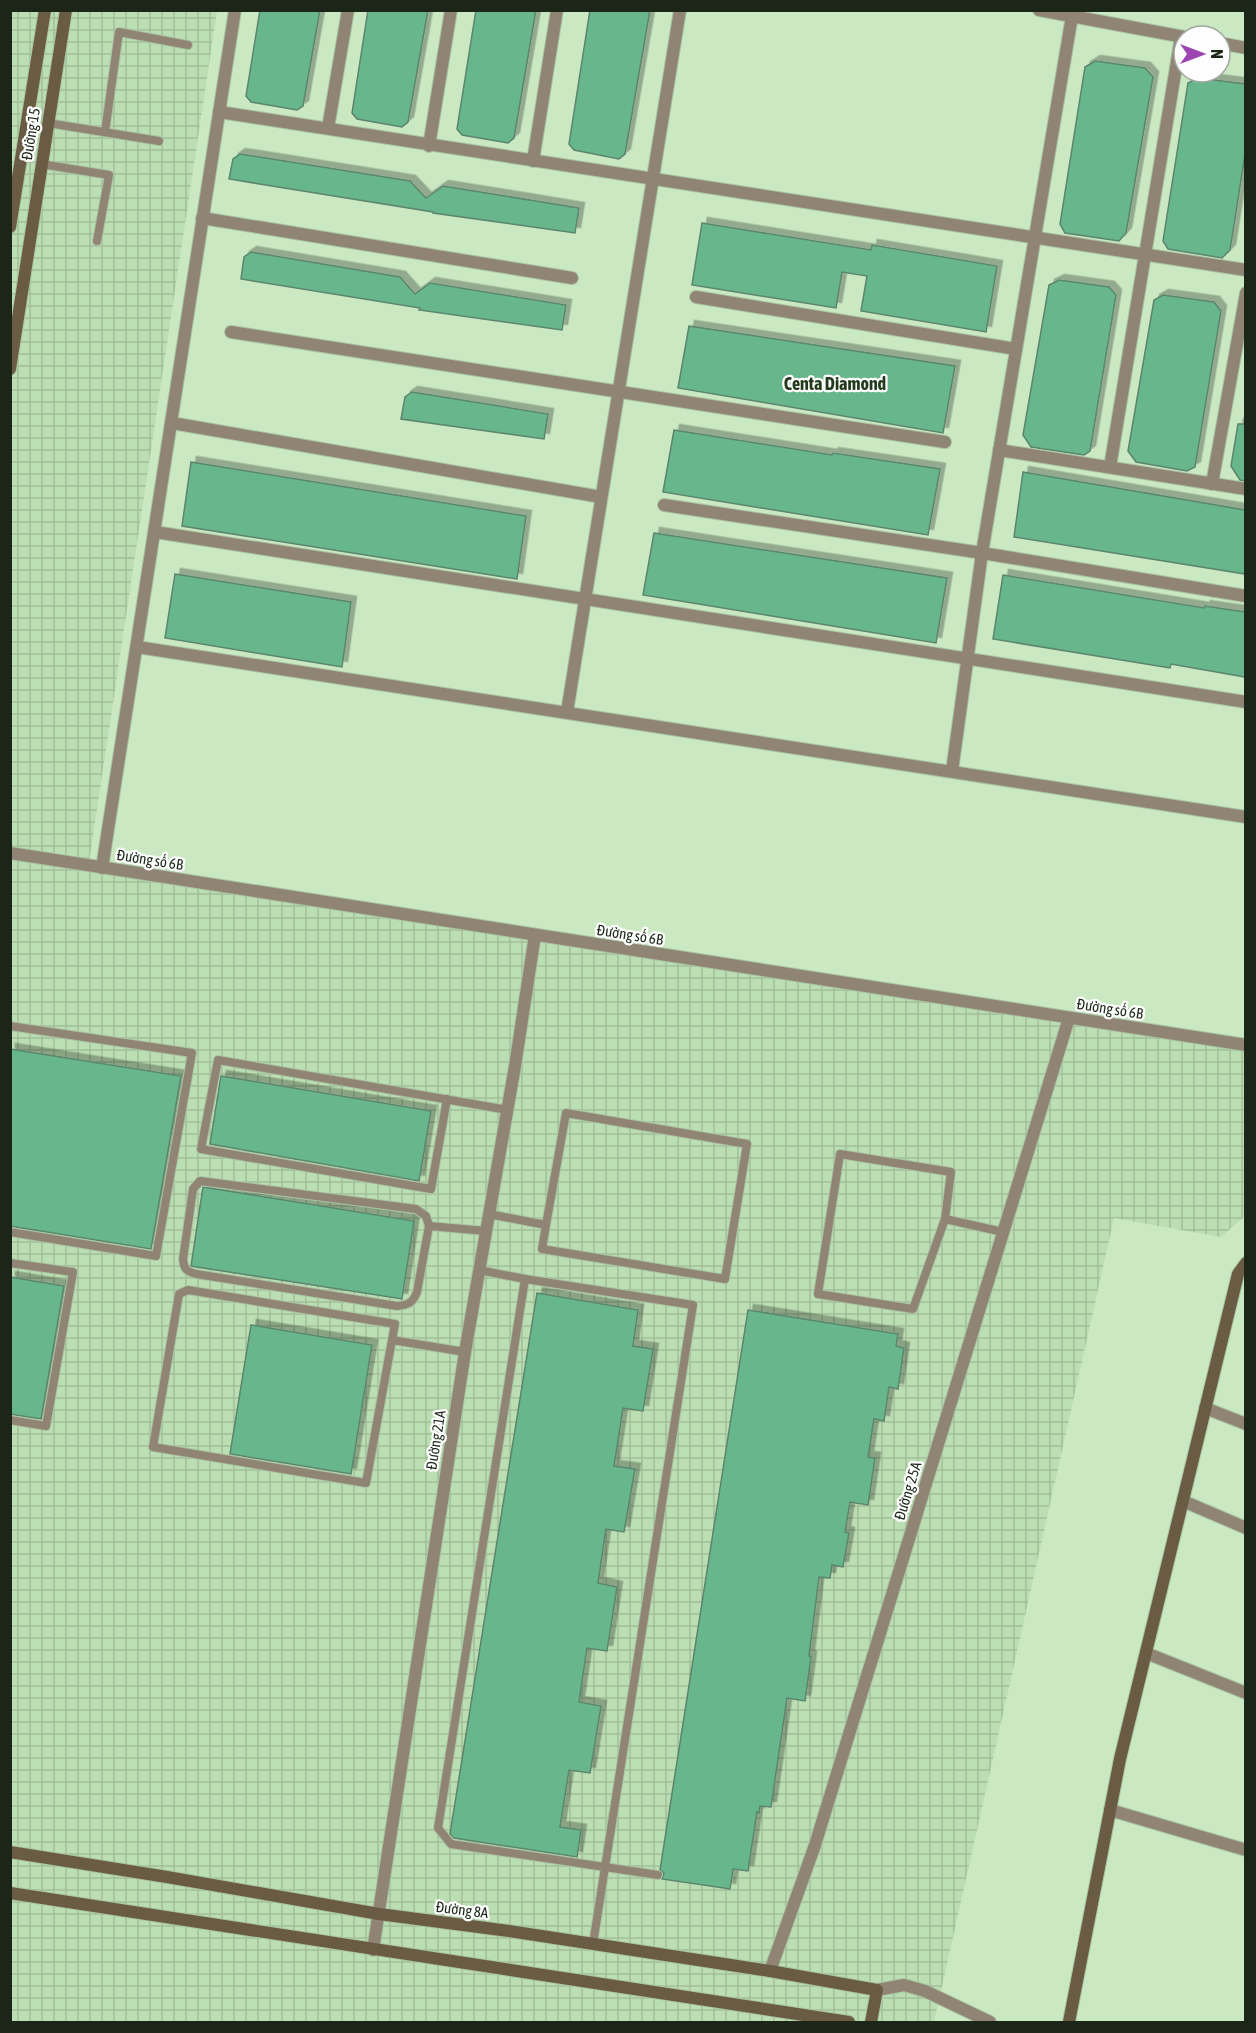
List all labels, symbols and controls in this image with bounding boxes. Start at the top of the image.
north arrow [1172,24,1232,84]
text: N [1208,49,1226,59]
street label: Đường 15 [18,107,43,161]
district label: Centa Diamond [784,373,886,394]
street label: Đường số 6B [116,846,185,873]
street label: Đường số 6B [596,921,665,948]
street label: Đường số 6B [1076,995,1145,1022]
street label: Đường 21A [422,1408,449,1471]
street label: Đường 25A [891,1459,925,1522]
street label: Đường 8A [435,1898,490,1921]

